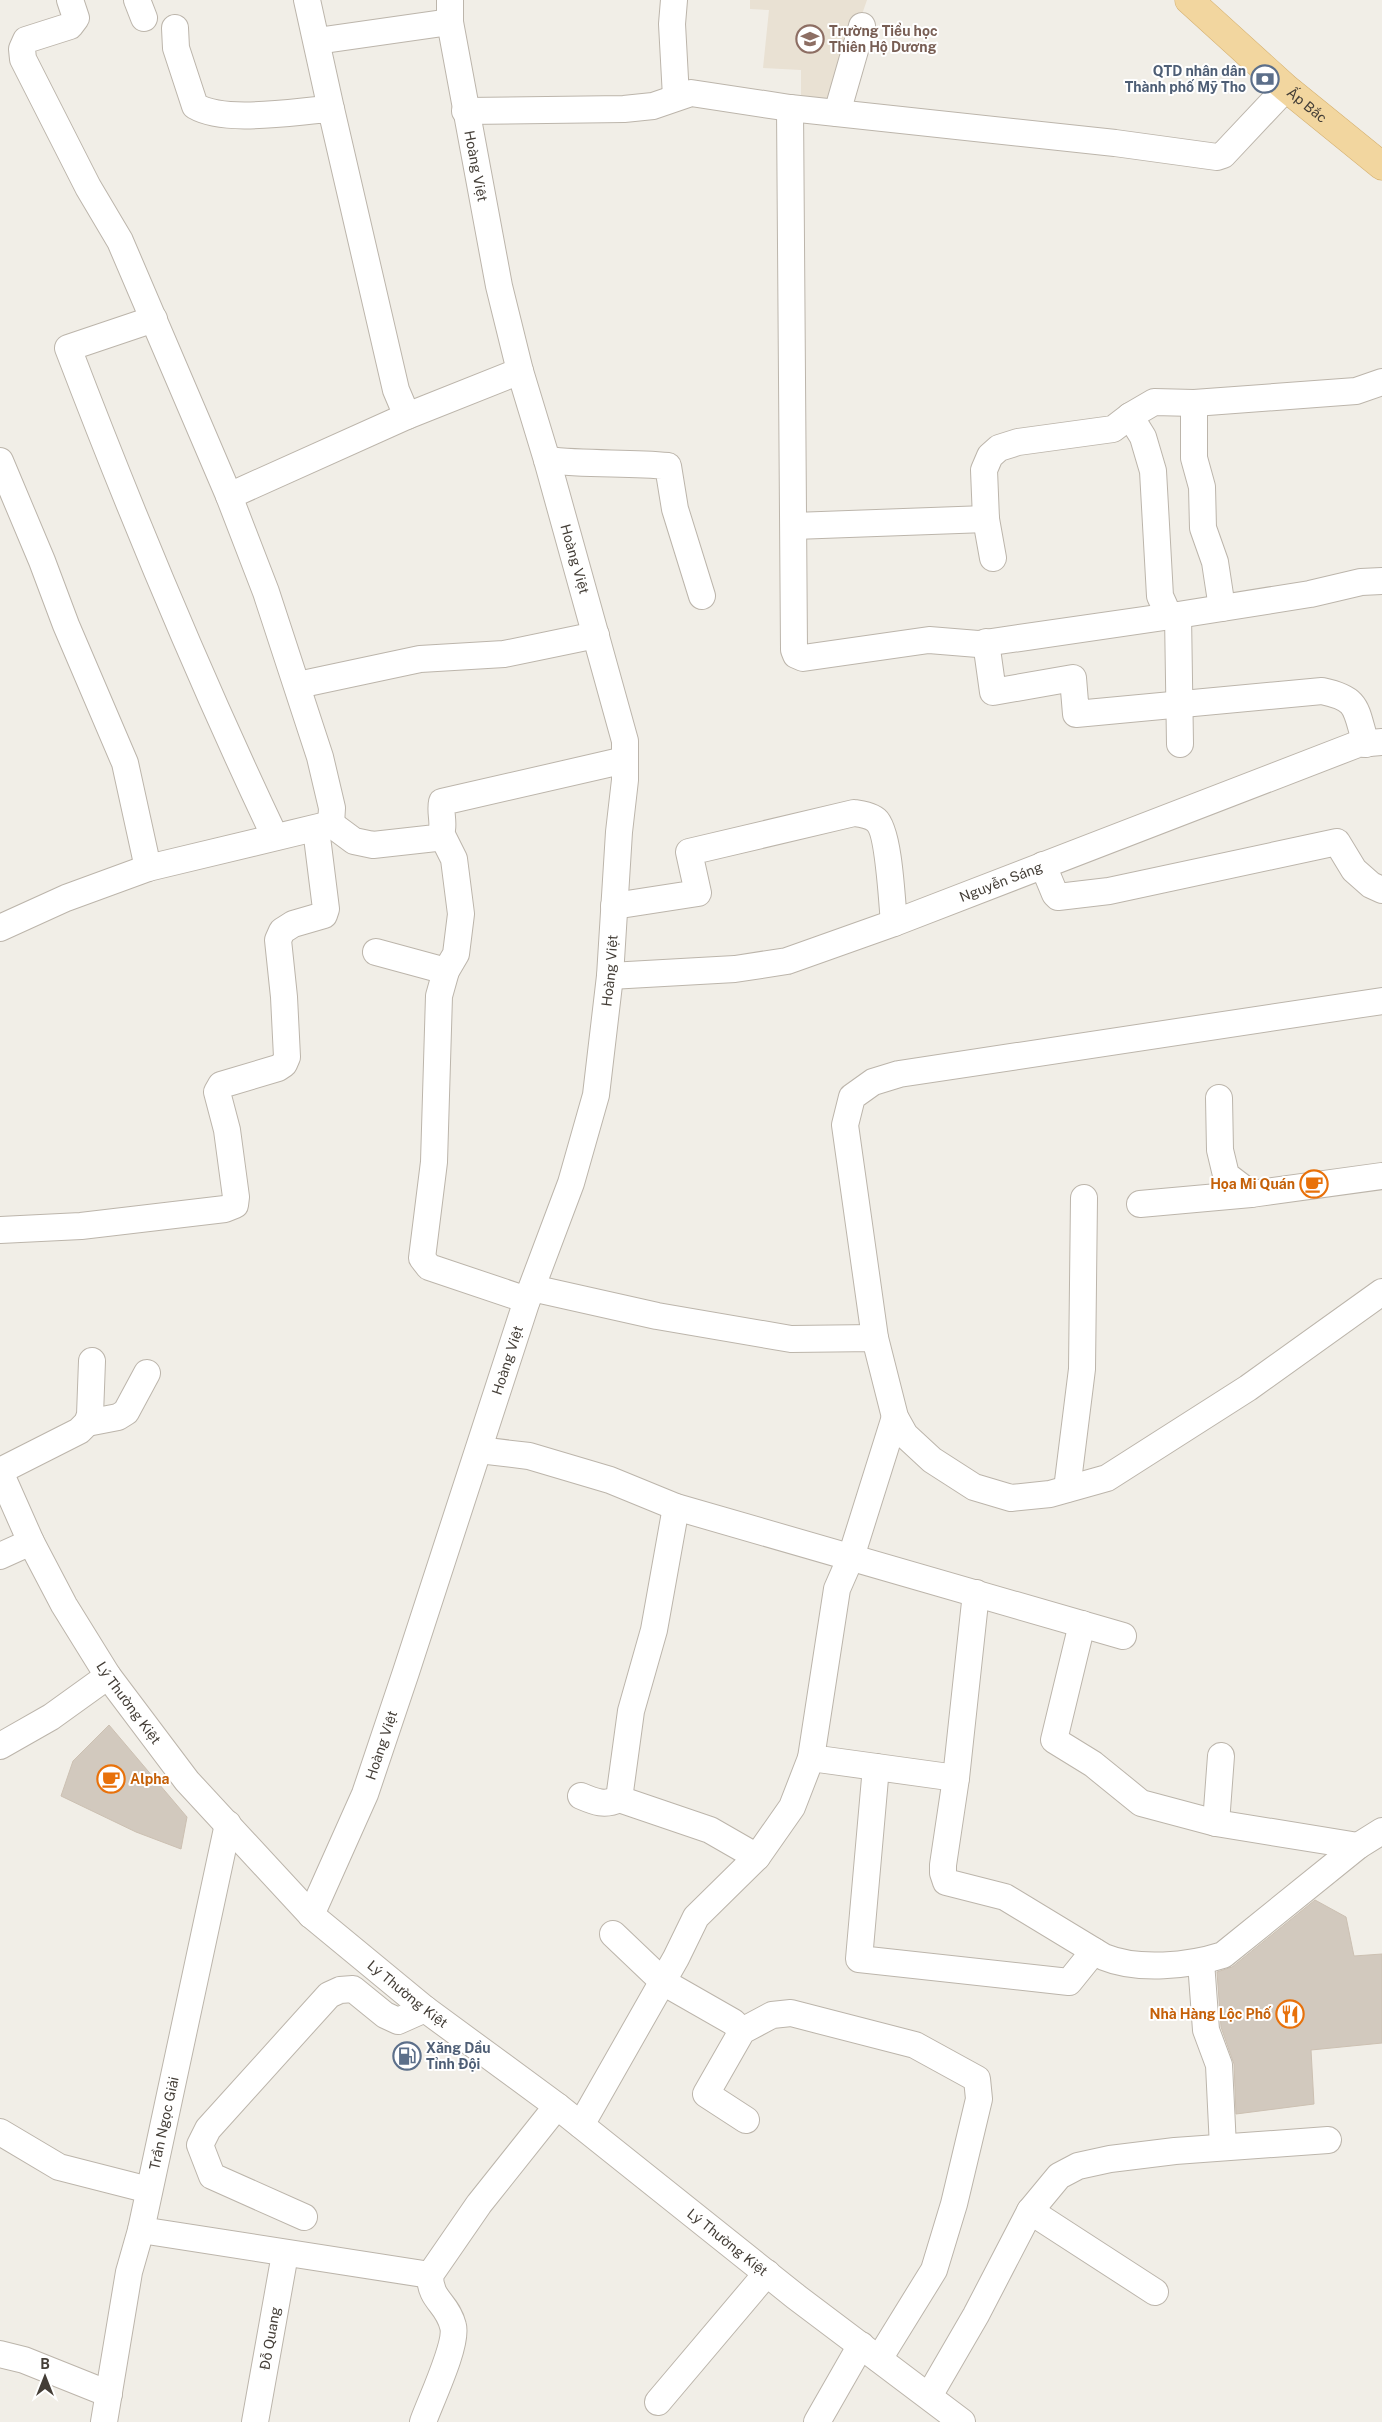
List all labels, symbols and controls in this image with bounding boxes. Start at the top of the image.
place label: Trường Tiểu học Thiên Hộ Dương [829,22,938,55]
school or university icon: Trường Tiểu học Thiên Hộ Dương [795,24,825,54]
place label: QTD nhân dân Thành phố Mỹ Tho [1125,63,1246,95]
bank icon: QTD nhân dân Thành phố Mỹ Tho [1250,64,1280,94]
street label: Ấp Bắc [1284,82,1330,126]
street label: Hoàng Việt [461,129,491,203]
street label: Hoàng Việt [557,522,593,596]
street label: Nguyễn Sáng [957,858,1045,905]
street label: Hoàng Việt [598,934,621,1007]
cafe icon: Họa Mi Quán [1299,1169,1329,1199]
place label: Họa Mi Quán [1210,1176,1295,1192]
street label: Hoàng Việt [489,1324,526,1397]
street label: Lý Thường Kiệt [93,1659,164,1747]
street label: Hoàng Việt [362,1708,400,1782]
cafe icon: Alpha [96,1764,126,1794]
place label: Alpha [130,1771,169,1787]
street label: Lý Thường Kiệt [364,1957,451,2031]
restaurant icon: Nhà Hàng Lộc Phố [1275,1999,1305,2029]
place label: Nhà Hàng Lộc Phố [1150,2006,1272,2022]
place label: Xăng Dầu Tỉnh Đội [426,2040,490,2072]
fuel station icon: Xăng Dầu Tỉnh Đội [392,2041,422,2071]
street label: Trần Ngọc Giải [146,2075,182,2171]
street label: Lý Thường Kiệt [684,2205,771,2279]
street label: Đỗ Quang [256,2305,284,2371]
north arrow [20,2352,70,2402]
text: B [40,2356,50,2372]

